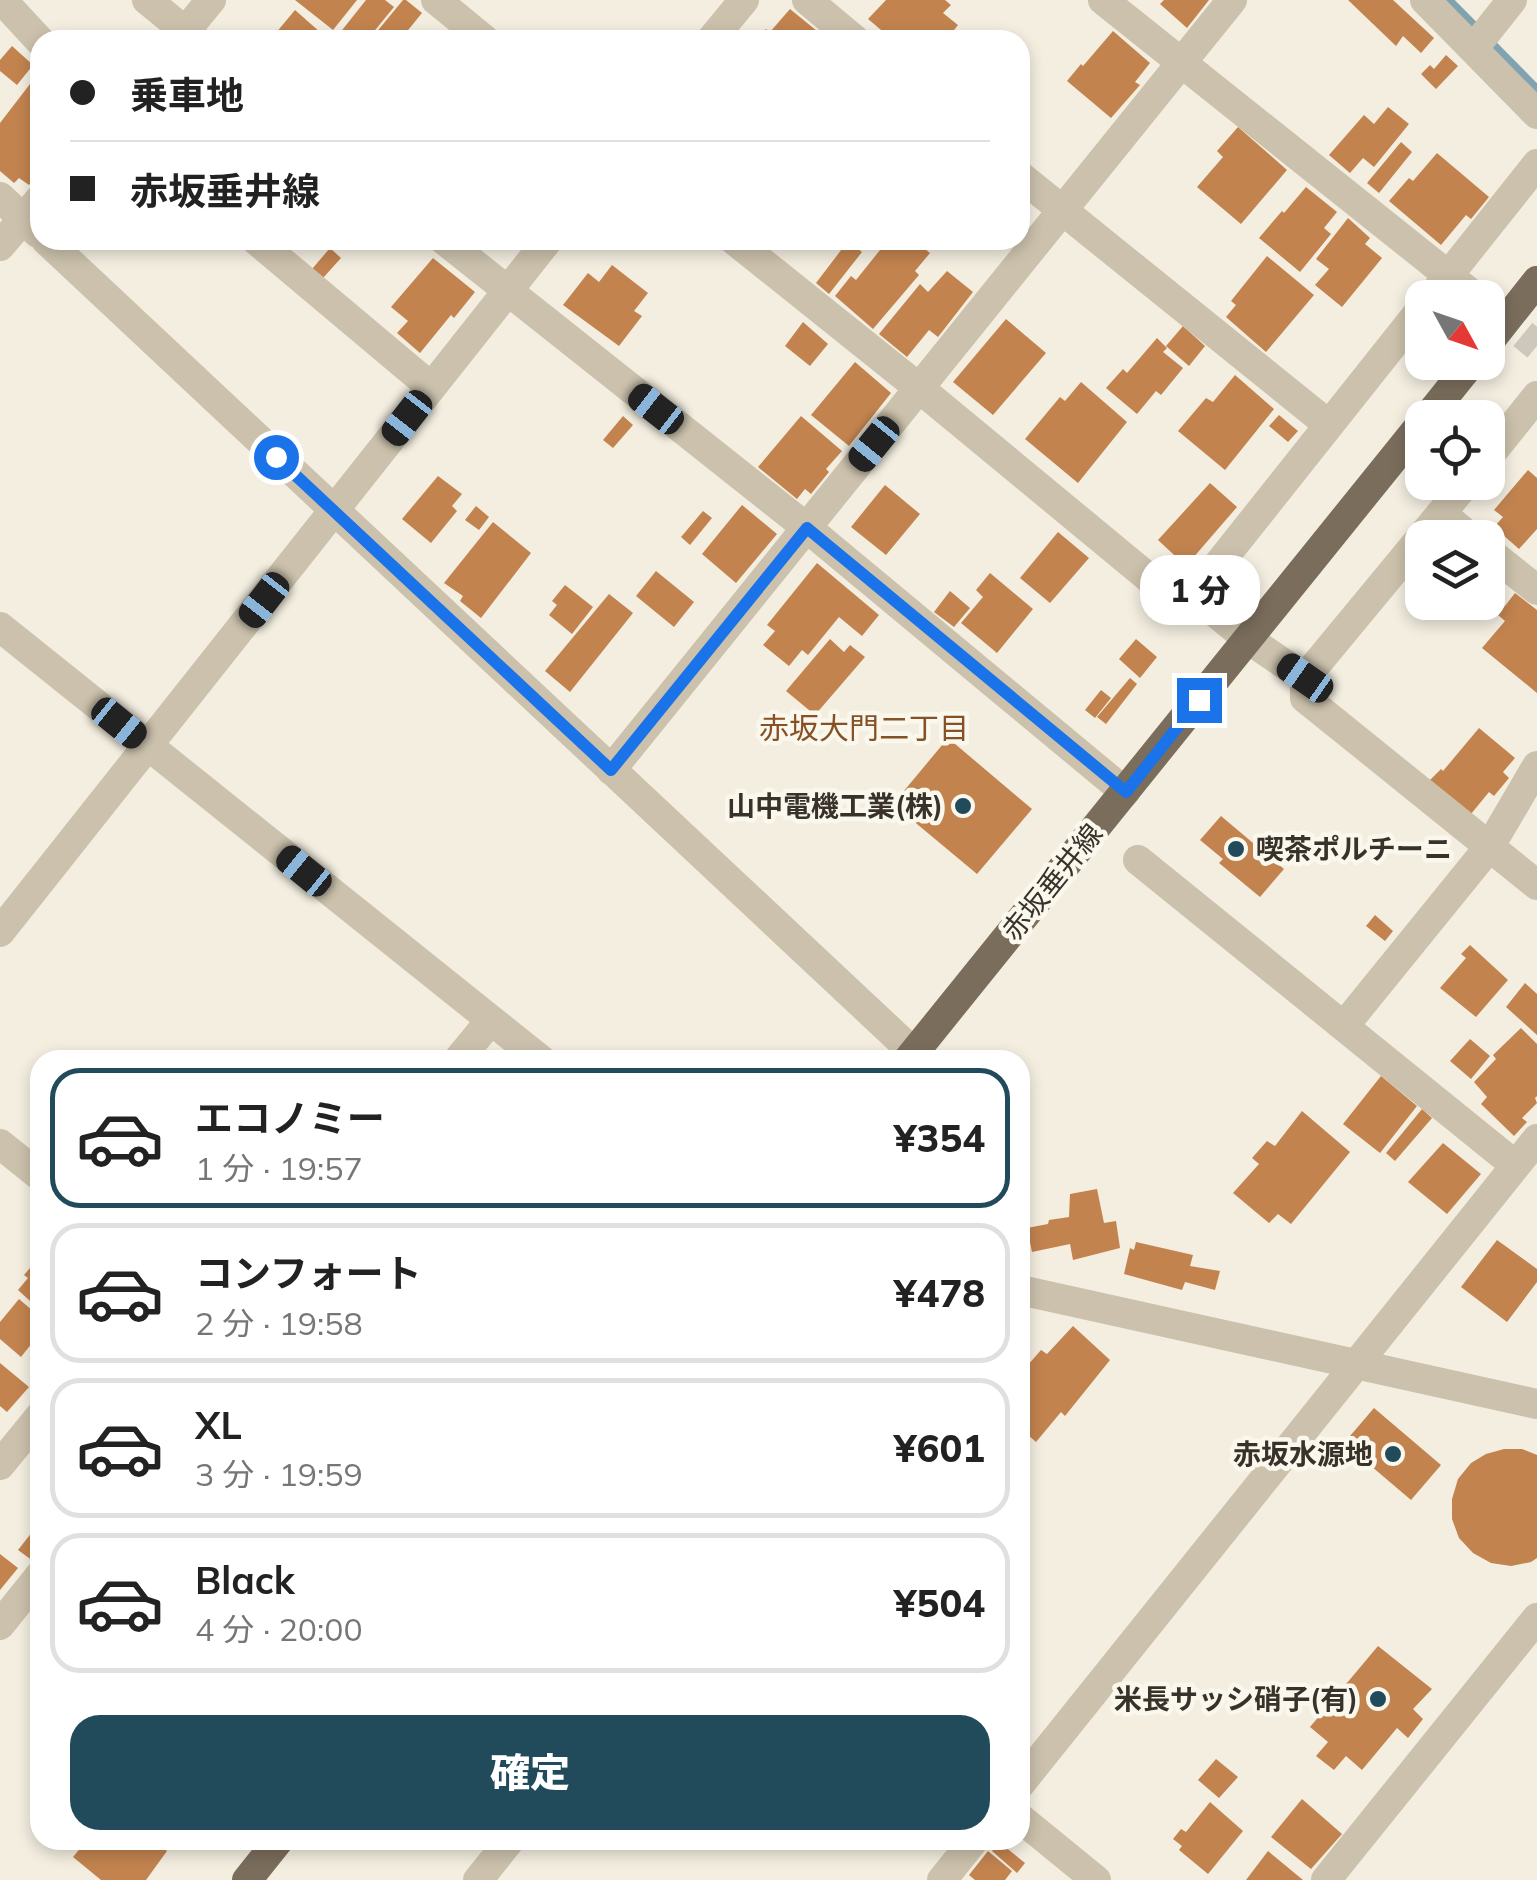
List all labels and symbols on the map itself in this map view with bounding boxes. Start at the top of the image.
north arrow [1405,280,1505,380]
car [623,379,689,439]
car [377,385,437,451]
car [843,411,905,477]
route start [254,435,299,480]
callout: 1 分 [1139,555,1259,625]
car [234,567,294,633]
car [1272,649,1338,707]
route end [1177,678,1222,723]
car [86,692,152,754]
district label: 赤坂大門二丁目 [759,709,969,747]
place label: 山中電機工業(株) [727,788,943,823]
marker: 山中電機工業(株) [952,795,974,817]
street label: 赤坂垂井線 [994,816,1109,947]
place label: 喫茶ポルチーニ [1256,831,1452,866]
marker: 喫茶ポルチーニ [1225,838,1247,860]
car [271,840,337,902]
place label: 赤坂水源地 [1233,1436,1373,1471]
marker: 赤坂水源地 [1382,1443,1404,1465]
place label: 米長サッシ硝子(有) [1114,1681,1358,1716]
marker: 米長サッシ硝子(有) [1367,1688,1389,1710]

